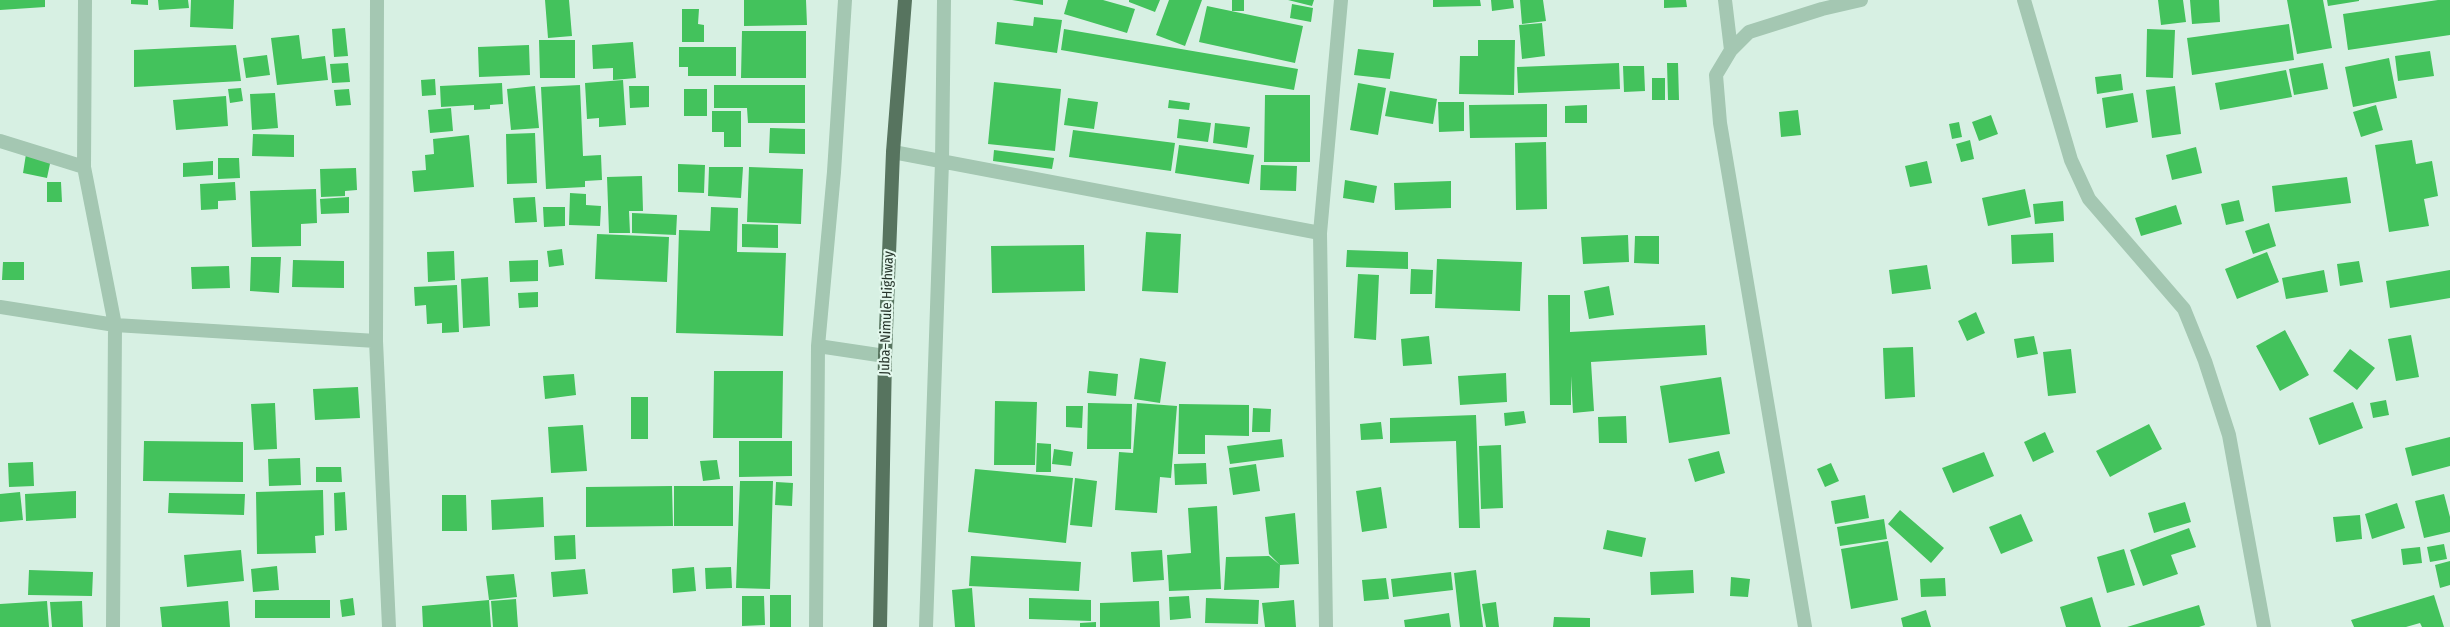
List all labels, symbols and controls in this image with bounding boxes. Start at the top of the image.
street label: Juba–Nimule Highway [876,251,898,375]

